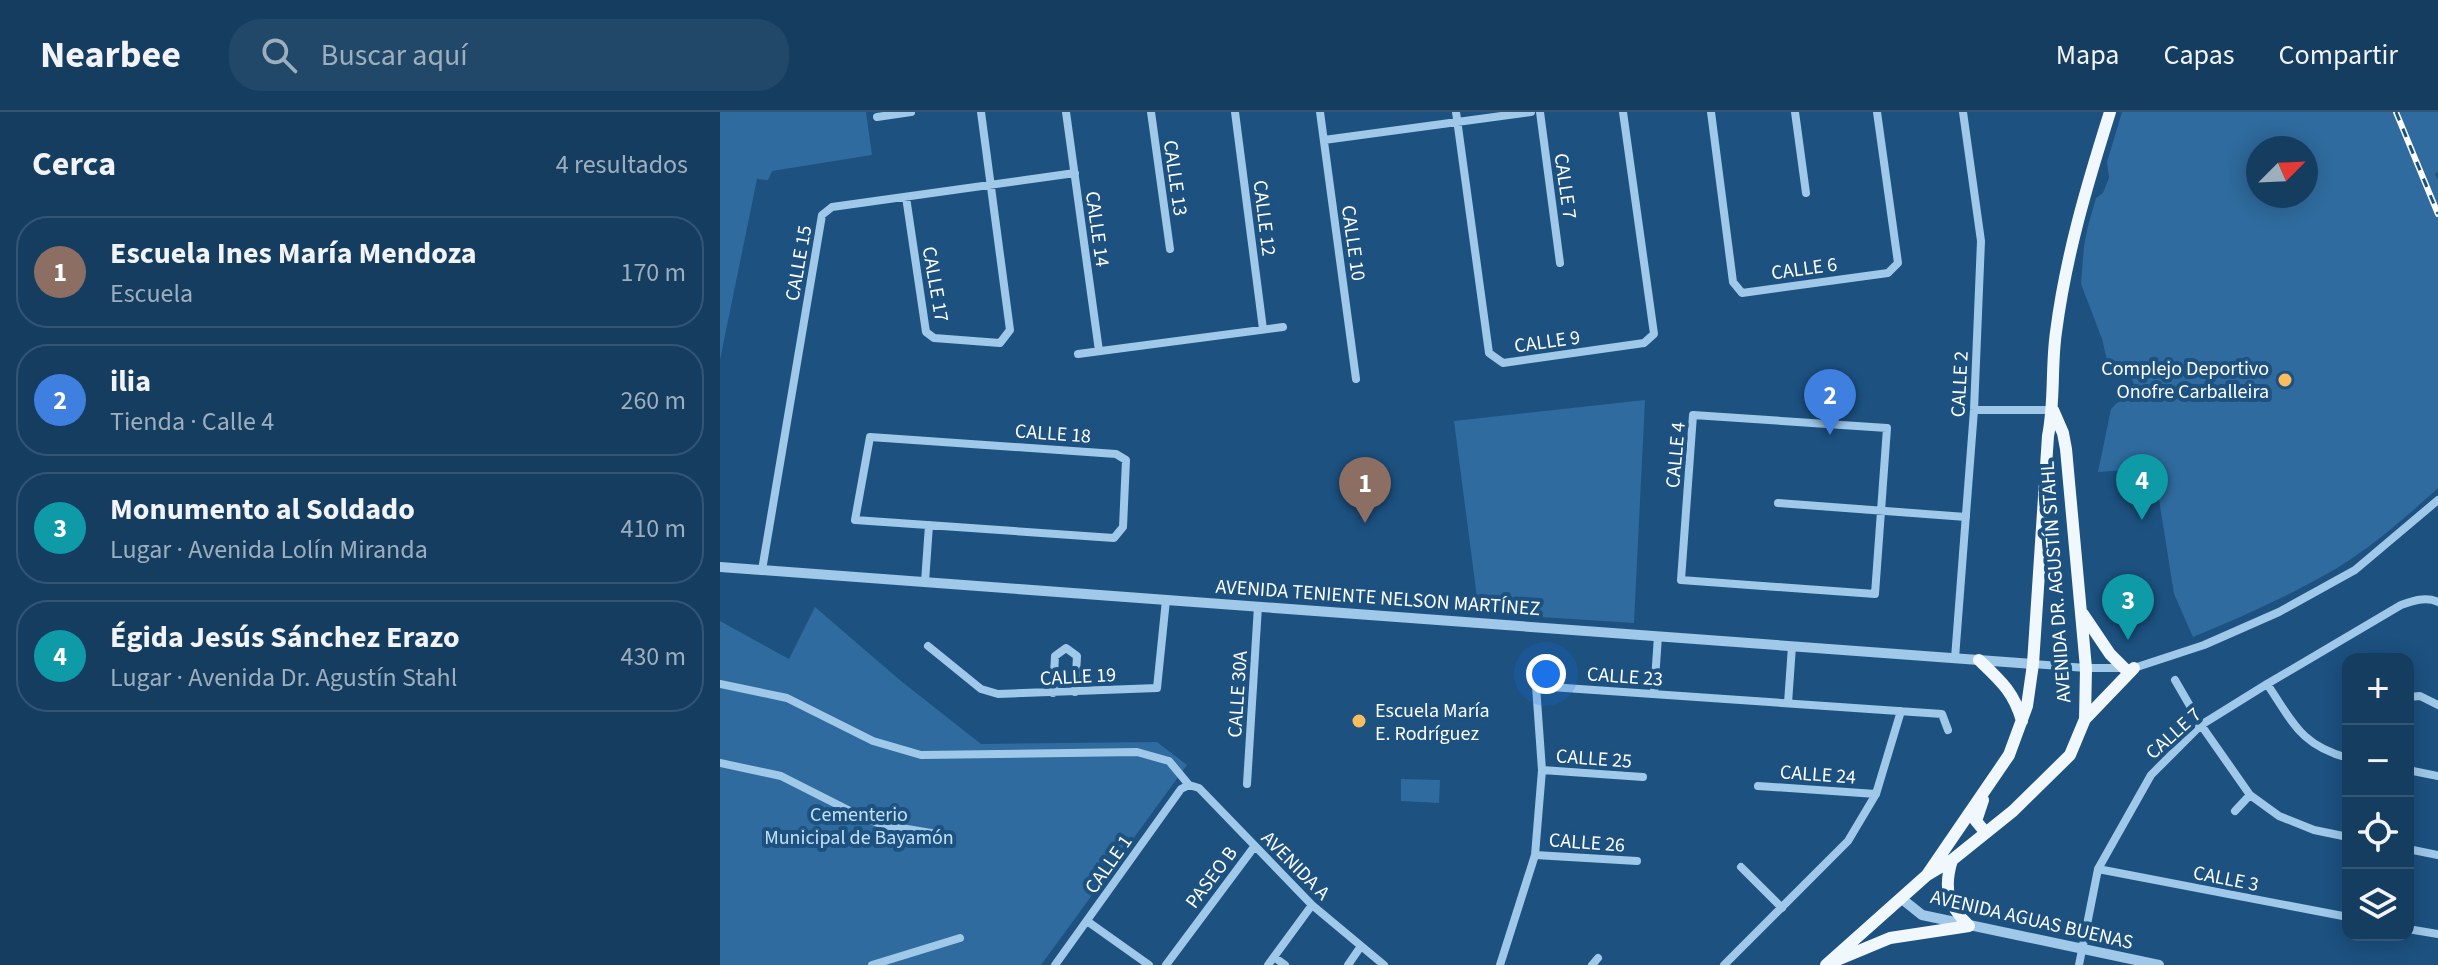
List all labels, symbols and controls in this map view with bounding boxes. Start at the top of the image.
search box [229,19,789,91]
text: Nearbee [40,28,181,82]
icon: search [257,33,301,77]
text: Buscar aquí [321,34,468,77]
text: Mapa [2056,35,2119,75]
text: Capas [2163,35,2235,75]
text: Compartir [2279,35,2398,75]
north arrow [2246,136,2318,208]
street label: CALLE 13 [1156,138,1194,218]
text: Cerca [32,140,116,189]
text: 4 resultados [556,146,688,183]
street label: CALLE 7 [1547,151,1583,221]
street label: CALLE 12 [1245,179,1283,258]
street label: CALLE 14 [1078,189,1116,269]
street label: CALLE 10 [1334,203,1372,283]
street label: CALLE 15 [779,223,819,303]
text: Escuela Ines María Mendoza [110,232,477,275]
street label: CALLE 17 [915,244,955,324]
street label: CALLE 6 [1769,251,1839,287]
text: 1 [53,254,67,291]
text: 170 m [620,254,686,291]
text: Escuela [110,275,193,312]
street label: CALLE 9 [1512,324,1582,360]
street label: CALLE 2 [1944,350,1976,418]
place label: Complejo Deportivo Onofre Carballeira [2101,355,2269,406]
text: ilia [110,360,151,403]
pin: 2 [1804,369,1856,435]
marker: Complejo Deportivo Onofre Carballeira [2276,371,2294,389]
text: 2 [53,382,67,419]
text: 260 m [620,382,686,419]
text: Tienda · Calle 4 [110,403,274,440]
street label: CALLE 18 [1014,417,1092,451]
street label: CALLE 4 [1659,421,1693,489]
pin: 4 [2116,454,2168,520]
pin: 1 [1339,457,1391,523]
street label: AVENIDA DR. AGUSTÍN STAHL [2034,460,2078,704]
text: Monumento al Soldado [110,488,415,531]
text: 3 [53,510,67,547]
text: 410 m [620,510,686,547]
text: Lugar · Avenida Lolín Miranda [110,531,428,568]
street label: AVENIDA TENIENTE NELSON MARTÍNEZ [1215,573,1541,623]
pin: 3 [2102,574,2154,640]
text: Égida Jesús Sánchez Erazo [110,616,460,659]
text: 4 [53,638,67,675]
text: 430 m [620,638,686,675]
street label: CALLE 30A [1221,650,1255,738]
map controls [2342,653,2414,941]
button: + [2342,653,2414,725]
your location [1526,654,1566,694]
text: Lugar · Avenida Dr. Agustín Stahl [110,659,457,696]
street label: CALLE 23 [1586,660,1664,694]
street label: CALLE 19 [1039,661,1117,693]
place label: Escuela María E. Rodríguez [1375,697,1490,748]
street label: CALLE 7 [2140,701,2208,766]
marker: Escuela María E. Rodríguez [1350,712,1368,730]
button: − [2342,725,2414,797]
street label: CALLE 25 [1555,742,1633,776]
street label: CALLE 24 [1779,758,1857,792]
button: locate [2342,797,2414,869]
park label: Cementerio Municipal de Bayamón [764,801,954,852]
street label: AVENIDA A [1254,825,1336,907]
street label: CALLE 26 [1548,826,1626,860]
street label: CALLE 1 [1078,829,1139,900]
street label: PASEO B [1179,841,1244,915]
street label: CALLE 3 [2191,859,2261,899]
button: layers [2342,869,2414,941]
street label: AVENIDA AGUAS BUENAS [1928,883,2136,957]

